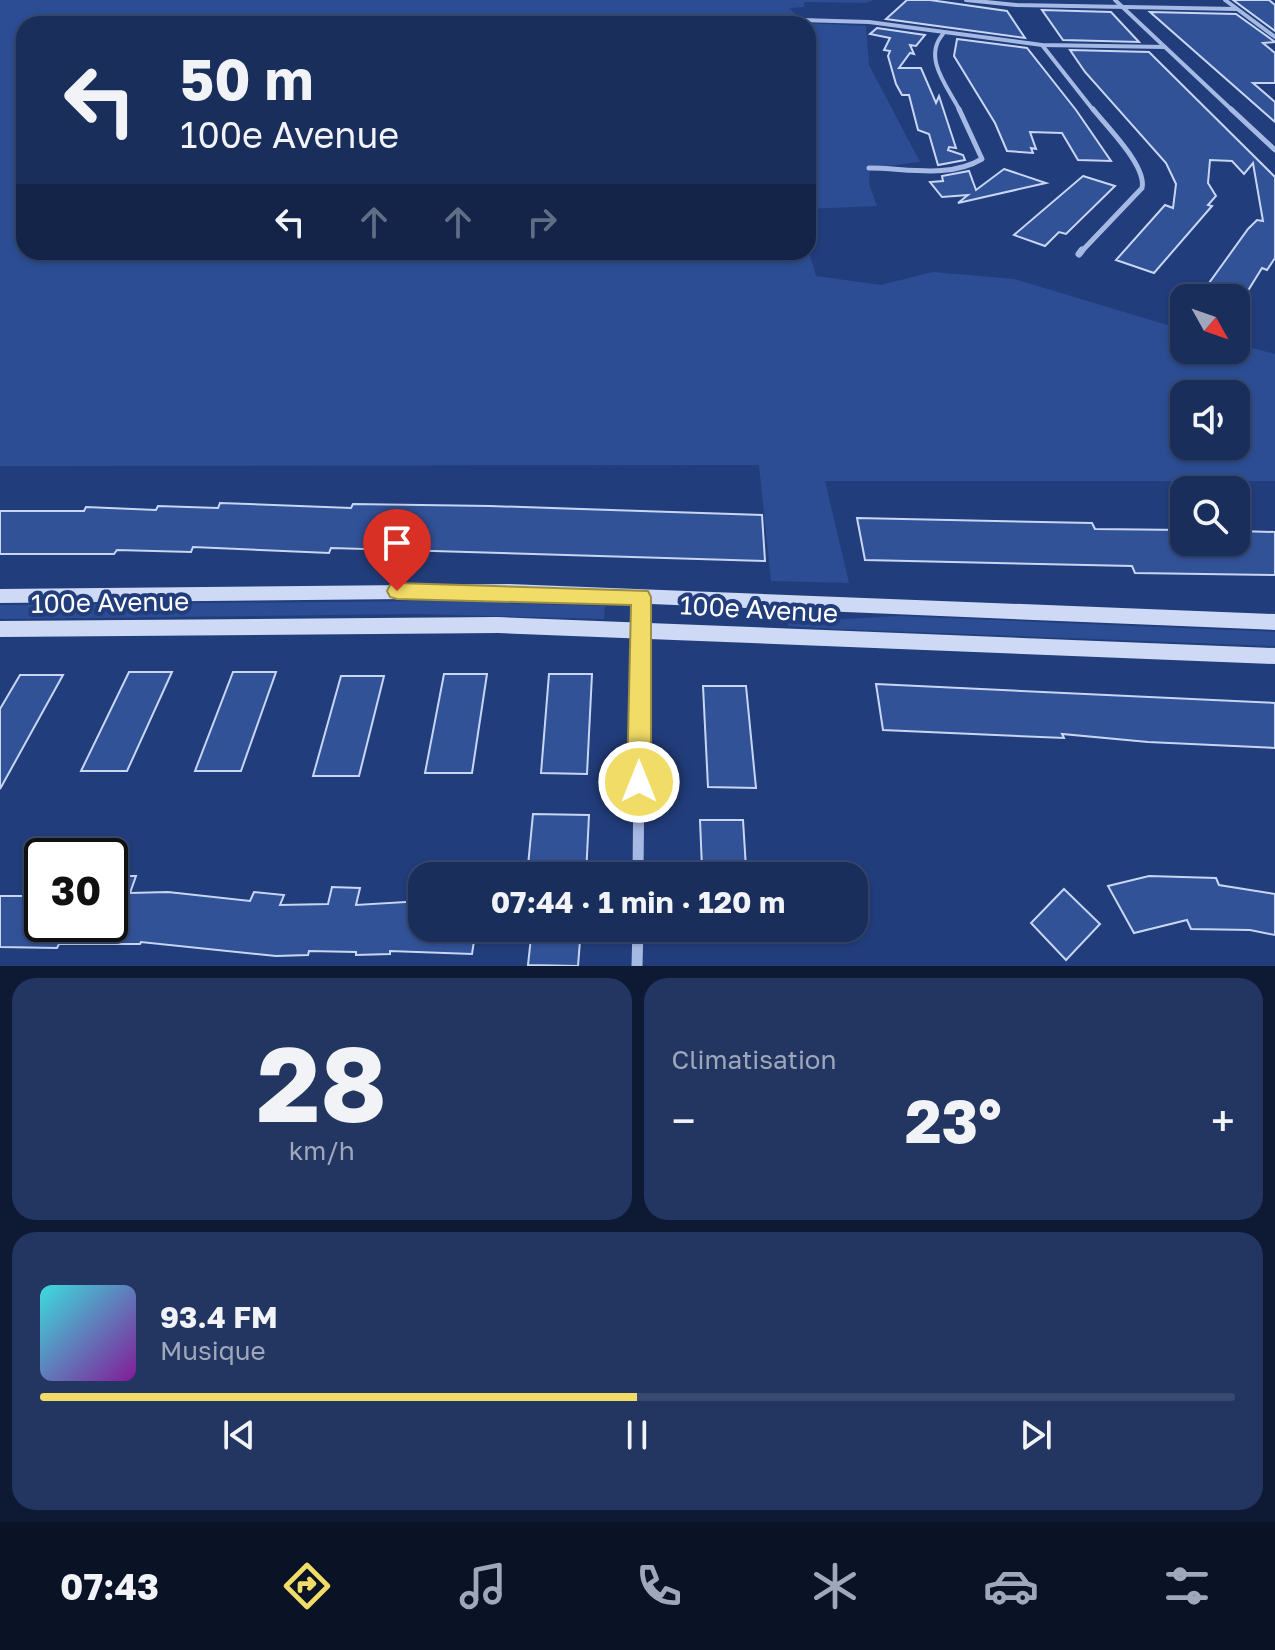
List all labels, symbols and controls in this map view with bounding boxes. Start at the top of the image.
text: 50 m [180,45,314,112]
icon: left [48,48,152,152]
text: 100e Avenue [180,113,399,156]
icon: left [268,200,312,244]
icon: ahead [352,200,396,244]
icon: ahead [436,200,480,244]
icon: right [520,200,564,244]
north arrow [1170,284,1250,364]
map controls [1170,284,1250,556]
button: sound [1170,380,1250,460]
button: search [1170,476,1250,556]
pin [363,509,431,591]
icon: arrive [375,521,419,565]
street label: 100e Avenue [31,585,189,619]
street label: 100e Avenue [679,589,839,629]
position arrow [597,740,681,824]
speed limit sign: 30 [24,838,128,942]
text: 07:44 · 1 min · 120 m [491,884,785,920]
text: 28 [257,1020,387,1145]
text: Climatisation [672,1044,836,1075]
text: 23° [905,1084,1002,1156]
text: − [672,1094,696,1147]
text: + [1211,1094,1235,1147]
text: km/h [289,1135,355,1166]
text: 93.4 FM [160,1299,278,1335]
text: Musique [160,1335,266,1366]
icon: previous [217,1413,261,1457]
icon: pause [615,1413,659,1457]
icon: next [1014,1413,1058,1457]
icon: directions [279,1558,335,1614]
icon: music [455,1558,511,1614]
icon: phone [631,1558,687,1614]
icon: climate [807,1558,863,1614]
icon: car [983,1558,1039,1614]
icon: filters [1159,1558,1215,1614]
text: 07:43 [60,1565,159,1608]

